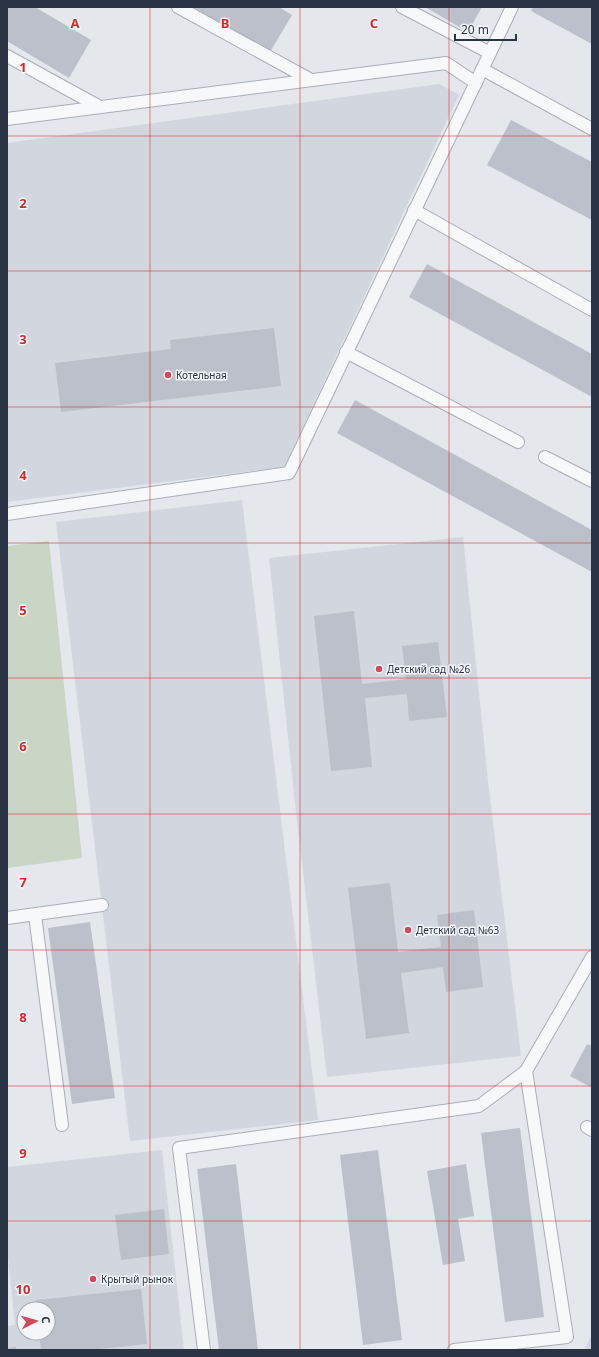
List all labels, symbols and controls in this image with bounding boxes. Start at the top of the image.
text: A [71,14,80,32]
text: B [221,14,229,32]
text: C [370,14,378,32]
scale bar [455,16,516,42]
text: 20 m [461,21,489,38]
text: 1 [19,58,27,76]
text: 2 [19,194,27,212]
text: 3 [19,330,27,348]
place label: Котельная [176,368,227,382]
marker: Котельная [163,370,173,380]
text: 4 [19,466,27,484]
text: 5 [19,601,27,619]
place label: Детский сад №26 [387,662,471,676]
marker: Детский сад №26 [374,664,384,674]
text: 6 [19,737,27,755]
text: 7 [19,873,27,891]
place label: Детский сад №63 [416,923,500,937]
marker: Детский сад №63 [403,925,413,935]
text: 8 [19,1008,27,1026]
text: 9 [19,1144,27,1162]
place label: Крытый рынок [101,1272,174,1286]
marker: Крытый рынок [88,1274,98,1284]
text: 10 [16,1280,30,1298]
north arrow [16,1301,56,1341]
text: С [39,1316,54,1324]

